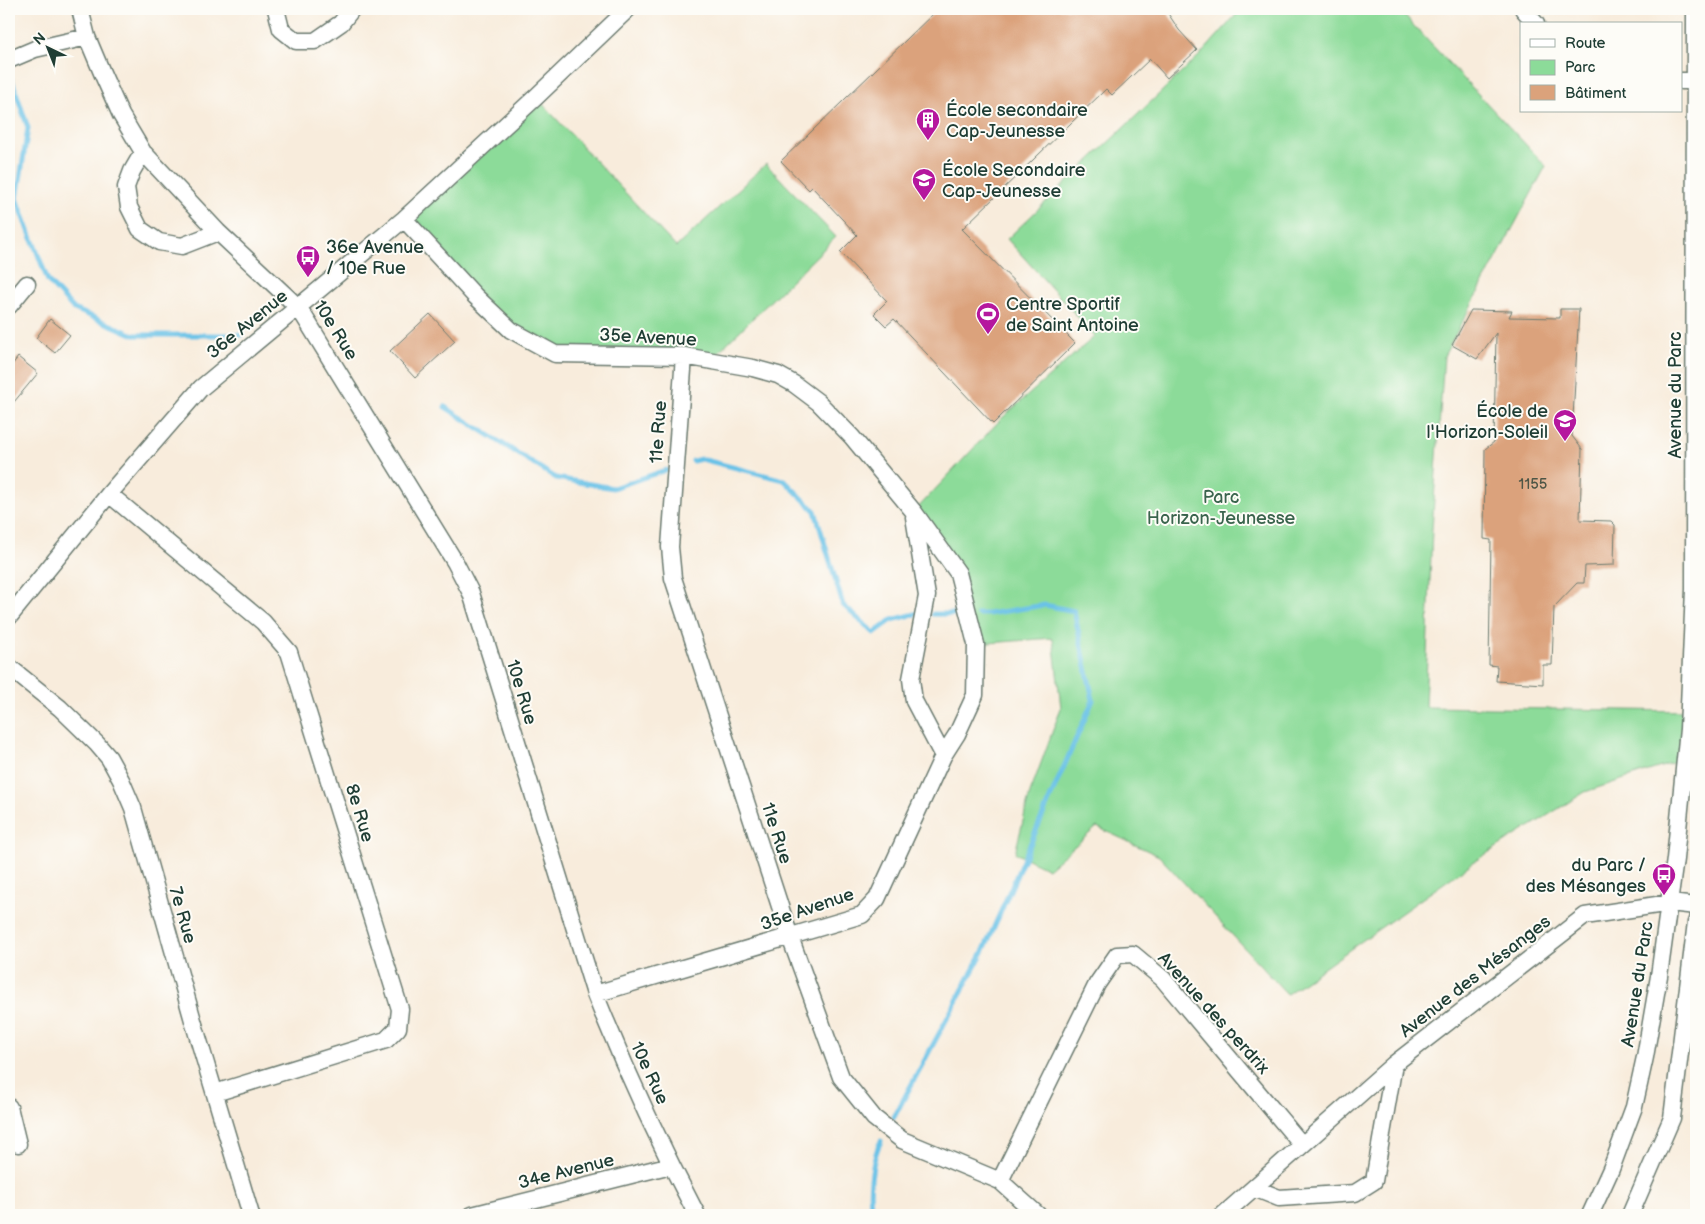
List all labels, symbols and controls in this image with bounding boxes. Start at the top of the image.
north arrow [22,22,72,72]
legend [1520,22,1682,112]
text: N [30,29,49,49]
text: Route [1565,34,1606,53]
text: Parc [1565,58,1595,77]
text: Bâtiment [1565,84,1627,103]
place label: École secondaire Cap-Jeunesse [946,98,1088,142]
building icon: École secondaire Cap-Jeunesse [915,107,941,141]
place label: École Secondaire Cap-Jeunesse [942,158,1086,202]
school or university icon: École Secondaire Cap-Jeunesse [911,167,937,201]
place label: 36e Avenue / 10e Rue [326,237,424,279]
bus stop icon: 36e Avenue / 10e Rue [295,244,321,278]
street label: 36e Avenue [203,285,292,363]
place label: Centre Sportif de Saint Antoine [1006,294,1139,336]
street label: 10e Rue [309,296,362,364]
sports icon: Centre Sportif de Saint Antoine [975,301,1001,335]
street label: 35e Avenue [599,324,697,351]
street label: Avenue du Parc [1665,332,1686,458]
place label: École de l'Horizon-Soleil [1427,399,1548,443]
street label: 11e Rue [646,400,671,464]
school or university icon: École de l'Horizon-Soleil [1552,408,1578,442]
house number: 1155 [1519,475,1547,494]
park label: Parc Horizon-Jeunesse [1147,487,1296,529]
street label: 10e Rue [502,657,541,727]
street label: 8e Rue [341,782,378,845]
street label: 11e Rue [757,800,796,867]
place label: du Parc / des Mésanges [1526,855,1646,897]
bus stop icon: du Parc / des Mésanges [1651,862,1677,896]
street label: 7e Rue [164,884,201,946]
street label: 35e Avenue [758,884,857,935]
street label: Avenue des Mésanges [1396,911,1555,1042]
street label: Avenue du Parc [1617,920,1658,1048]
street label: Avenue des perdrix [1153,948,1274,1079]
street label: 10e Rue [626,1039,673,1108]
street label: 34e Avenue [516,1149,617,1194]

